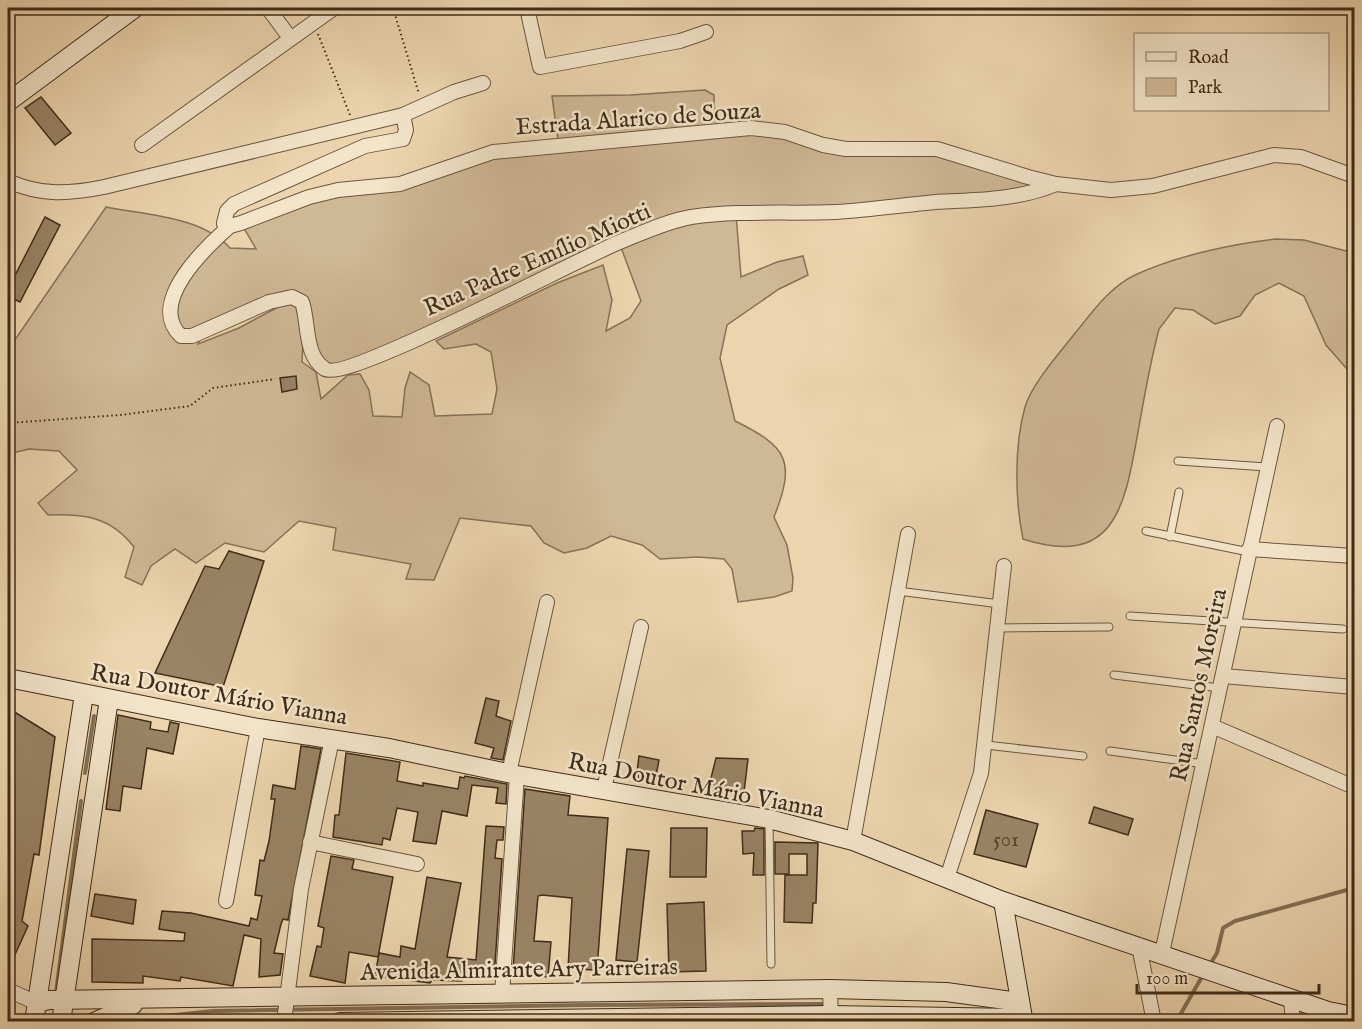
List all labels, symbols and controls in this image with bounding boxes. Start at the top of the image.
legend [1134,33,1329,111]
text: Road [1188,47,1229,70]
text: Park [1188,77,1223,100]
street label: Estrada Alarico de Souza [514,95,762,144]
street label: Rua Padre Emílio Miotti [419,196,656,324]
street label: Rua Santos Moreira [1164,585,1235,785]
street label: Rua Doutor Mário Vianna [88,658,350,733]
street label: Rua Doutor Mário Vianna [565,746,827,827]
house number: 501 [993,827,1019,854]
street label: Avenida Almirante Ary Parreiras [359,952,678,989]
scale bar [1137,957,1318,995]
text: 100 m [1146,968,1188,991]

